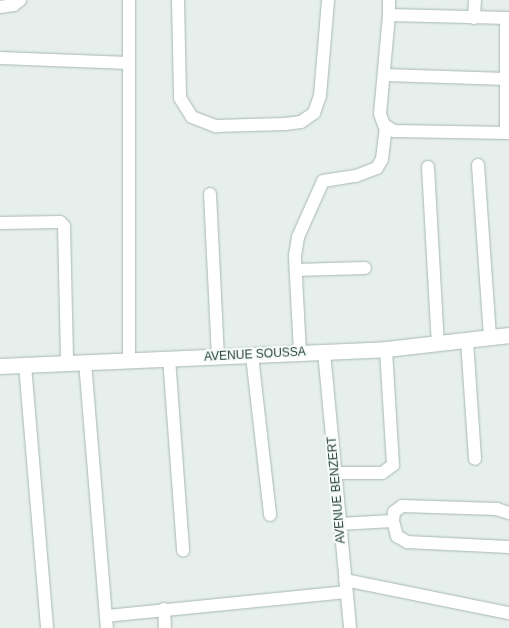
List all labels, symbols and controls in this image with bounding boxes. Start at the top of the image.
street label: AVENUE SOUSSA [204,345,306,365]
street label: AVENUE BENZERT [325,436,349,544]

